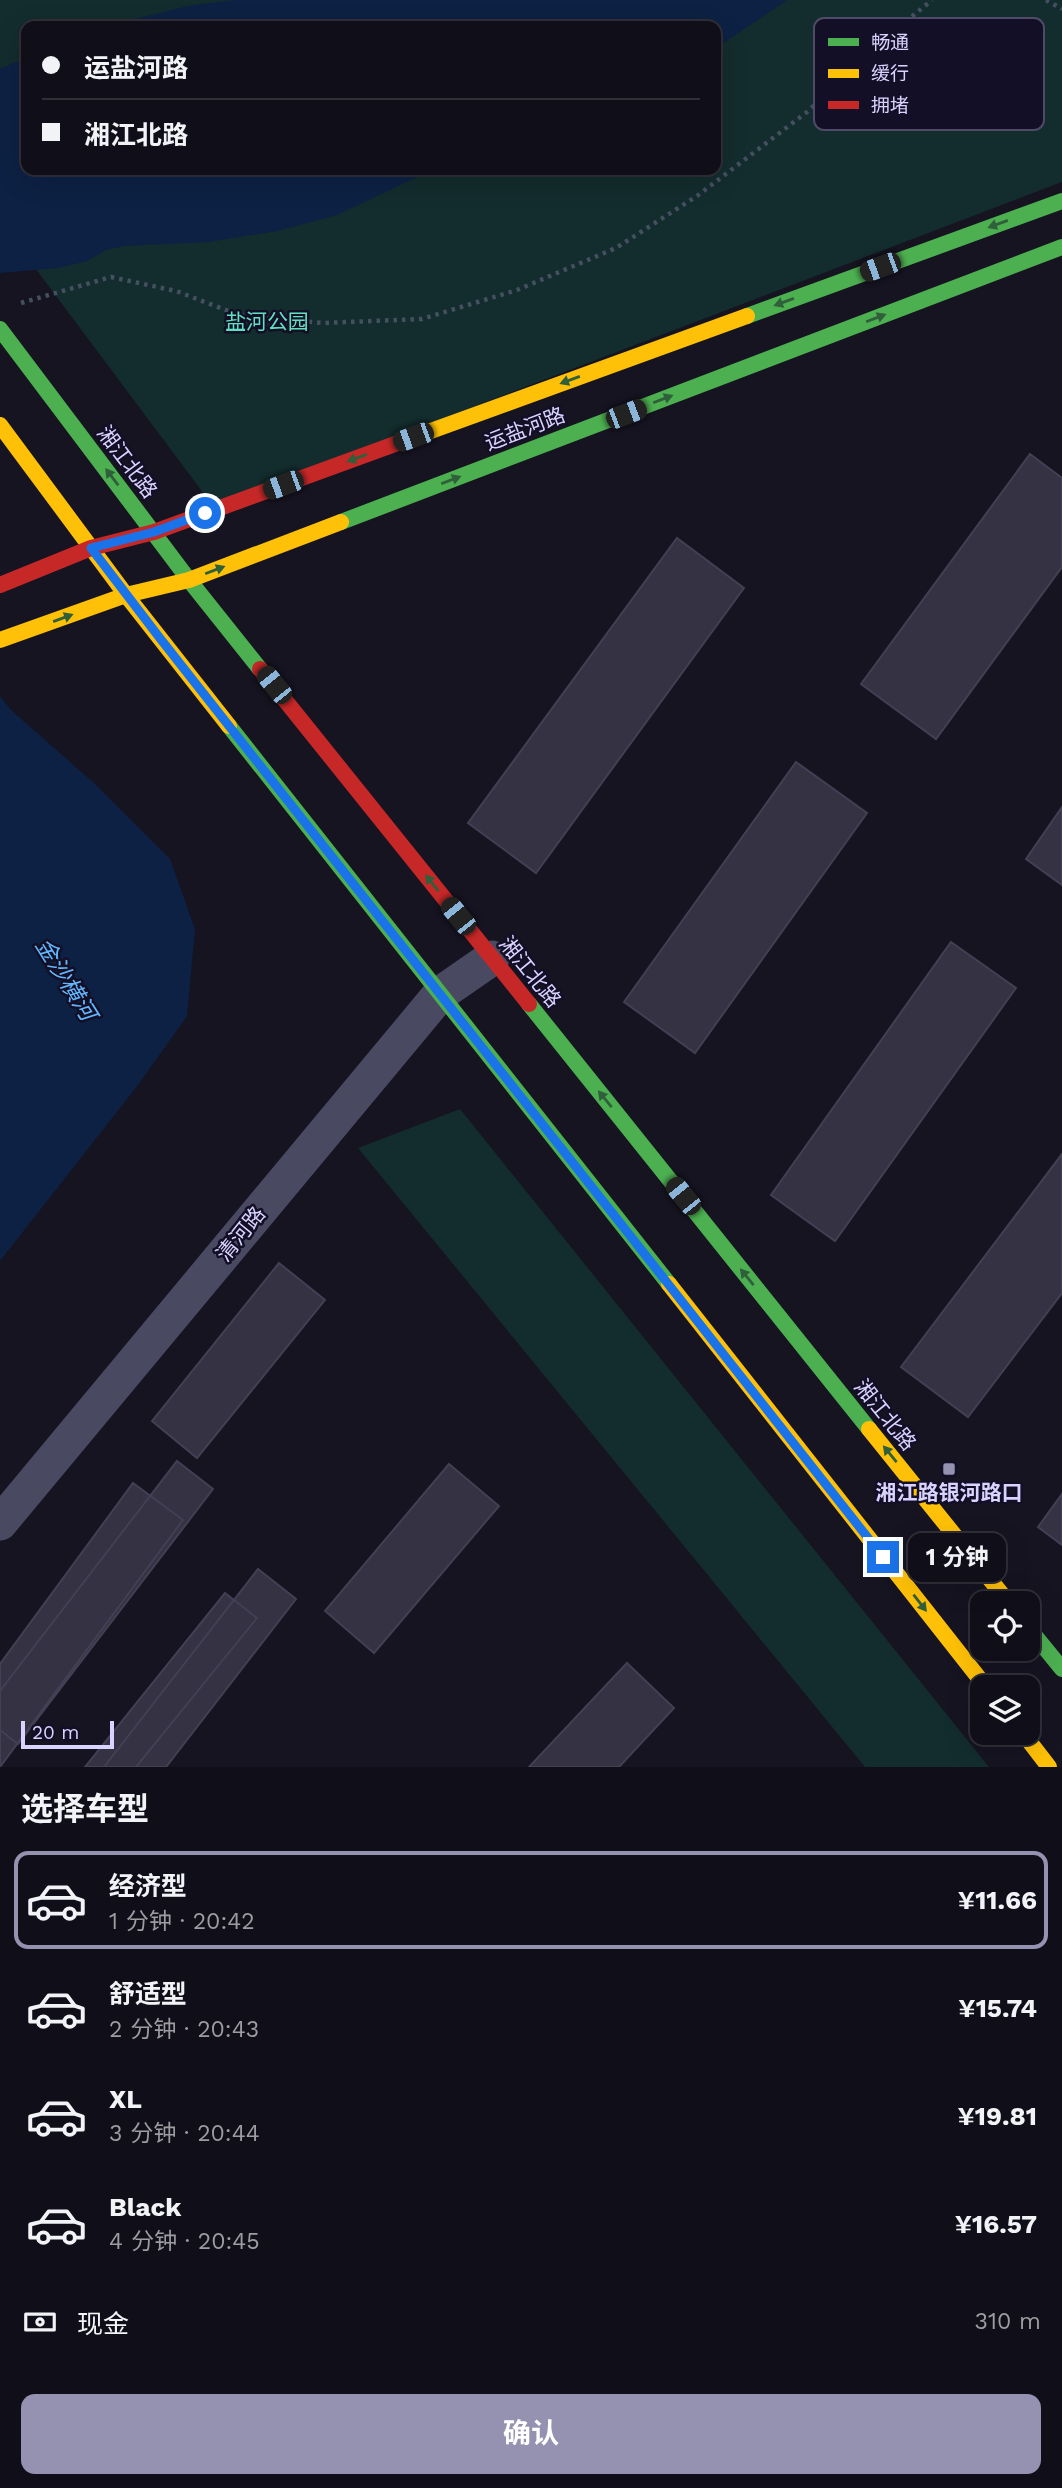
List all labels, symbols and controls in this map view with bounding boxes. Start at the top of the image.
legend [814,18,1044,130]
text: 畅通 [871,31,909,54]
text: 运盐河路 [84,53,188,83]
text: 缓行 [871,62,909,85]
text: 拥堵 [871,94,909,117]
text: 湘江北路 [84,120,188,150]
one-way arrow [987,219,1008,230]
car [857,250,904,284]
one-way arrow [774,297,795,308]
park label: 盐河公园 [225,309,309,334]
one-way arrow [865,313,886,324]
one-way arrow [560,375,581,386]
one-way arrow [653,394,674,405]
car [603,397,650,431]
street label: 运盐河路 [481,402,569,455]
car [390,420,437,454]
street label: 湘江北路 [92,421,163,503]
one-way arrow [346,453,367,464]
car [260,468,307,502]
one-way arrow [105,469,120,487]
one-way arrow [440,474,461,485]
route start [189,497,221,529]
one-way arrow [205,564,226,575]
one-way arrow [53,612,74,623]
car [253,662,296,708]
one-way arrow [425,875,440,893]
car [437,893,480,939]
street label: 湘江北路 [494,931,567,1012]
water label: 金沙横河 [30,933,104,1029]
one-way arrow [598,1091,613,1108]
car [662,1173,705,1219]
street label: 清河路 [211,1201,270,1266]
one-way arrow [740,1268,755,1286]
street label: 湘江北路 [849,1374,922,1455]
one-way arrow [882,1446,897,1464]
marker: 湘江路银河路口 [941,1461,957,1477]
place label: 湘江路银河路口 [876,1480,1023,1505]
callout: 1 分钟 [908,1532,1006,1582]
route end [867,1541,899,1573]
text: 1 分钟 [926,1544,988,1571]
map controls [970,1591,1040,1745]
button: locate [970,1591,1040,1661]
one-way arrow [912,1594,927,1612]
button: layers [970,1675,1040,1745]
scale bar [21,1718,114,1750]
text: 20 m [32,1721,79,1744]
text: 选择车型 [21,1790,149,1828]
icon: car [25,1869,88,1932]
text: 经济型 [109,1871,187,1901]
text: ¥11.66 [958,1885,1037,1915]
text: 1 分钟 · 20:42 [109,1908,255,1935]
icon: car [25,1977,88,2040]
text: 舒适型 [109,1979,187,2009]
text: ¥15.74 [958,1993,1037,2023]
text: 2 分钟 · 20:43 [109,2016,259,2043]
text: XL [109,2084,142,2114]
icon: car [25,2085,88,2148]
text: ¥19.81 [958,2101,1037,2131]
text: 3 分钟 · 20:44 [109,2120,260,2147]
text: Black [109,2192,181,2222]
icon: car [25,2193,88,2256]
text: ¥16.57 [955,2209,1037,2239]
text: 4 分钟 · 20:45 [109,2228,260,2255]
icon: cash [21,2303,59,2341]
text: 310 m [975,2308,1041,2335]
text: 现金 [77,2309,129,2339]
button: 确认 [21,2394,1041,2474]

